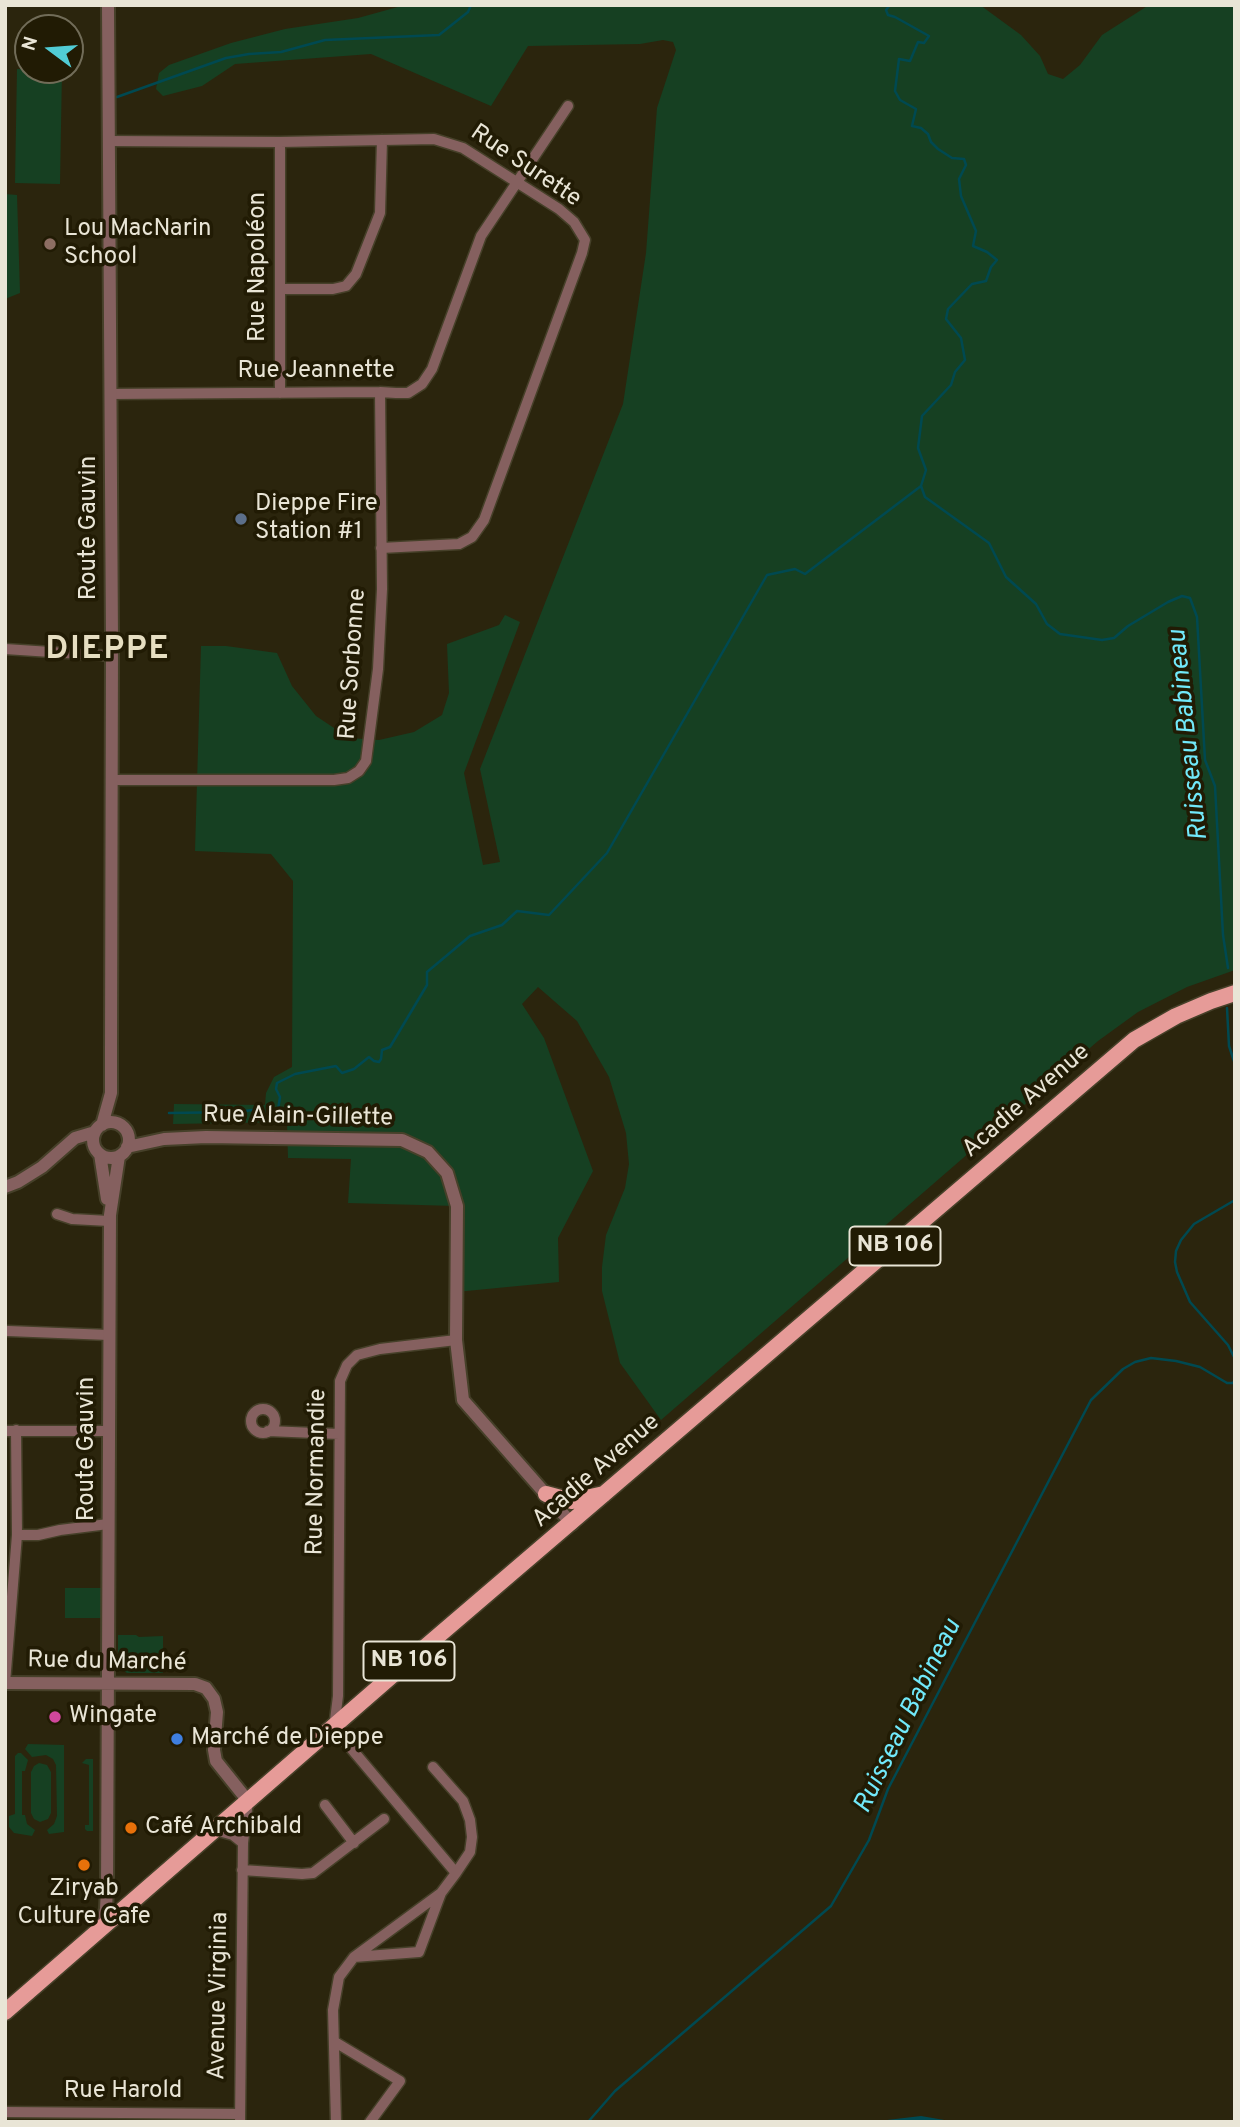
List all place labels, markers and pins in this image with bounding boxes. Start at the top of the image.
place label: Lou MacNarin School [64,216,212,272]
marker: Lou MacNarin School [42,236,58,252]
place label: Dieppe Fire Station #1 [255,491,378,547]
marker: Dieppe Fire Station #1 [233,511,249,527]
place label: Wingate [69,1703,157,1731]
marker: Wingate [47,1709,63,1725]
place label: Marché de Dieppe [191,1725,384,1753]
marker: Marché de Dieppe [169,1731,185,1747]
place label: Café Archibald [145,1814,302,1842]
marker: Café Archibald [123,1820,139,1836]
marker: Ziryab Culture Cafe [76,1857,92,1873]
place label: Ziryab Culture Cafe [17,1876,151,1932]

